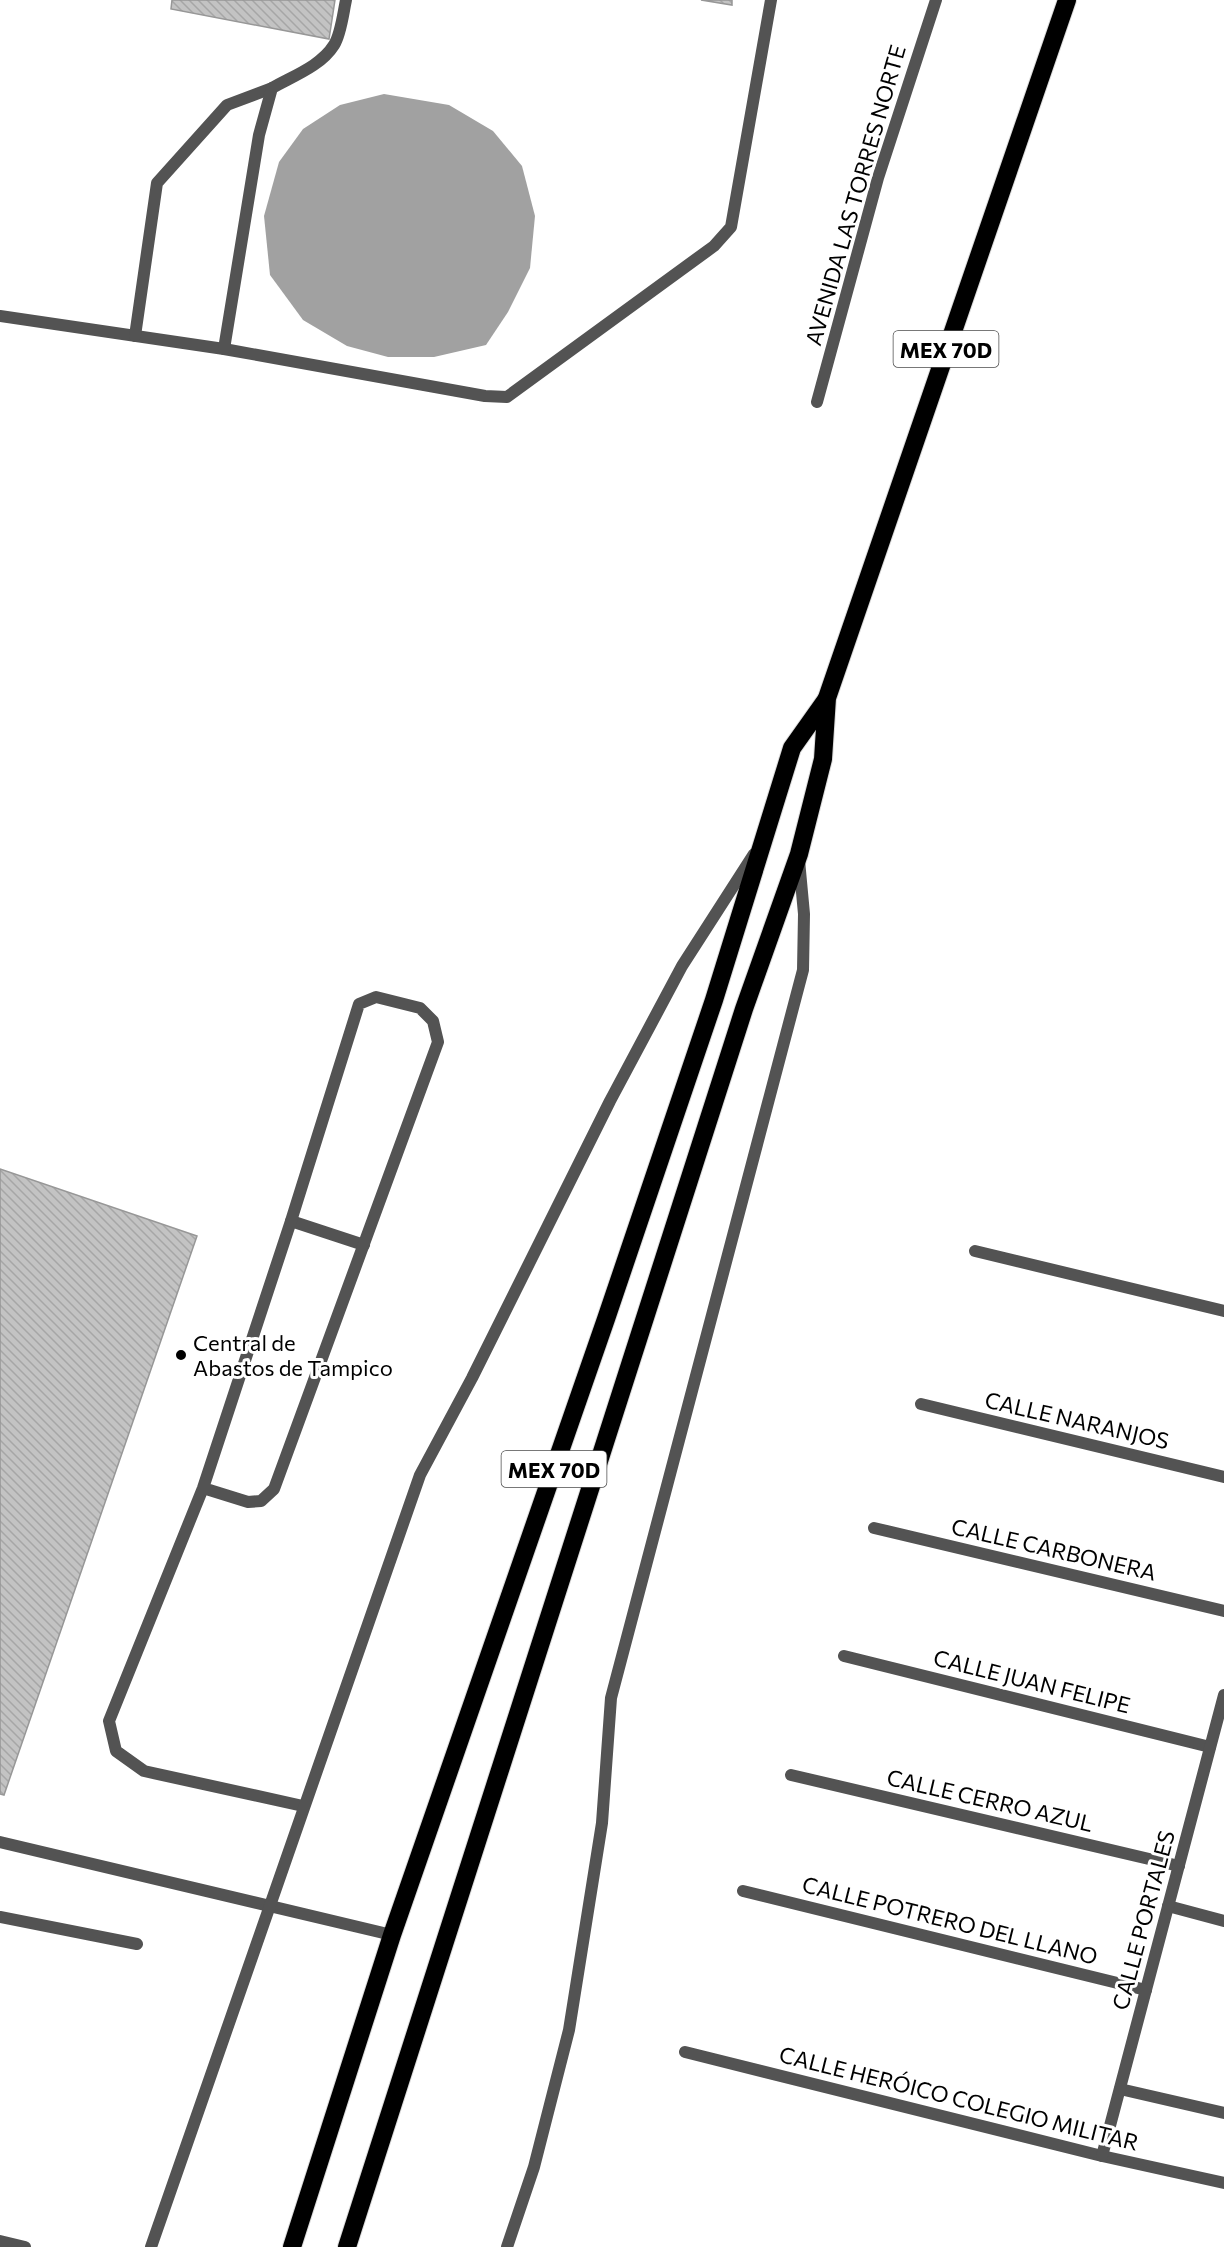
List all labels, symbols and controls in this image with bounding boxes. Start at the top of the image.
street label: AVENIDA LAS TORRES NORTE [799,42,911,348]
road number: MEX 70D [894,331,998,367]
place label: Central de Abastos de Tampico [193,1329,393,1381]
marker: Central de Abastos de Tampico [174,1348,188,1362]
street label: CALLE NARANJOS [982,1386,1172,1454]
road number: MEX 70D [502,1451,606,1487]
street label: CALLE CARBONERA [949,1512,1159,1586]
street label: CALLE JUAN FELIPE [931,1643,1133,1719]
street label: CALLE CERRO AZUL [884,1763,1096,1837]
street label: CALLE PORTALES [1106,1827,1180,2013]
street label: CALLE POTRERO DEL LLANO [800,1870,1100,1970]
street label: CALLE HERÓICO COLEGIO MILITAR [777,2040,1142,2156]

